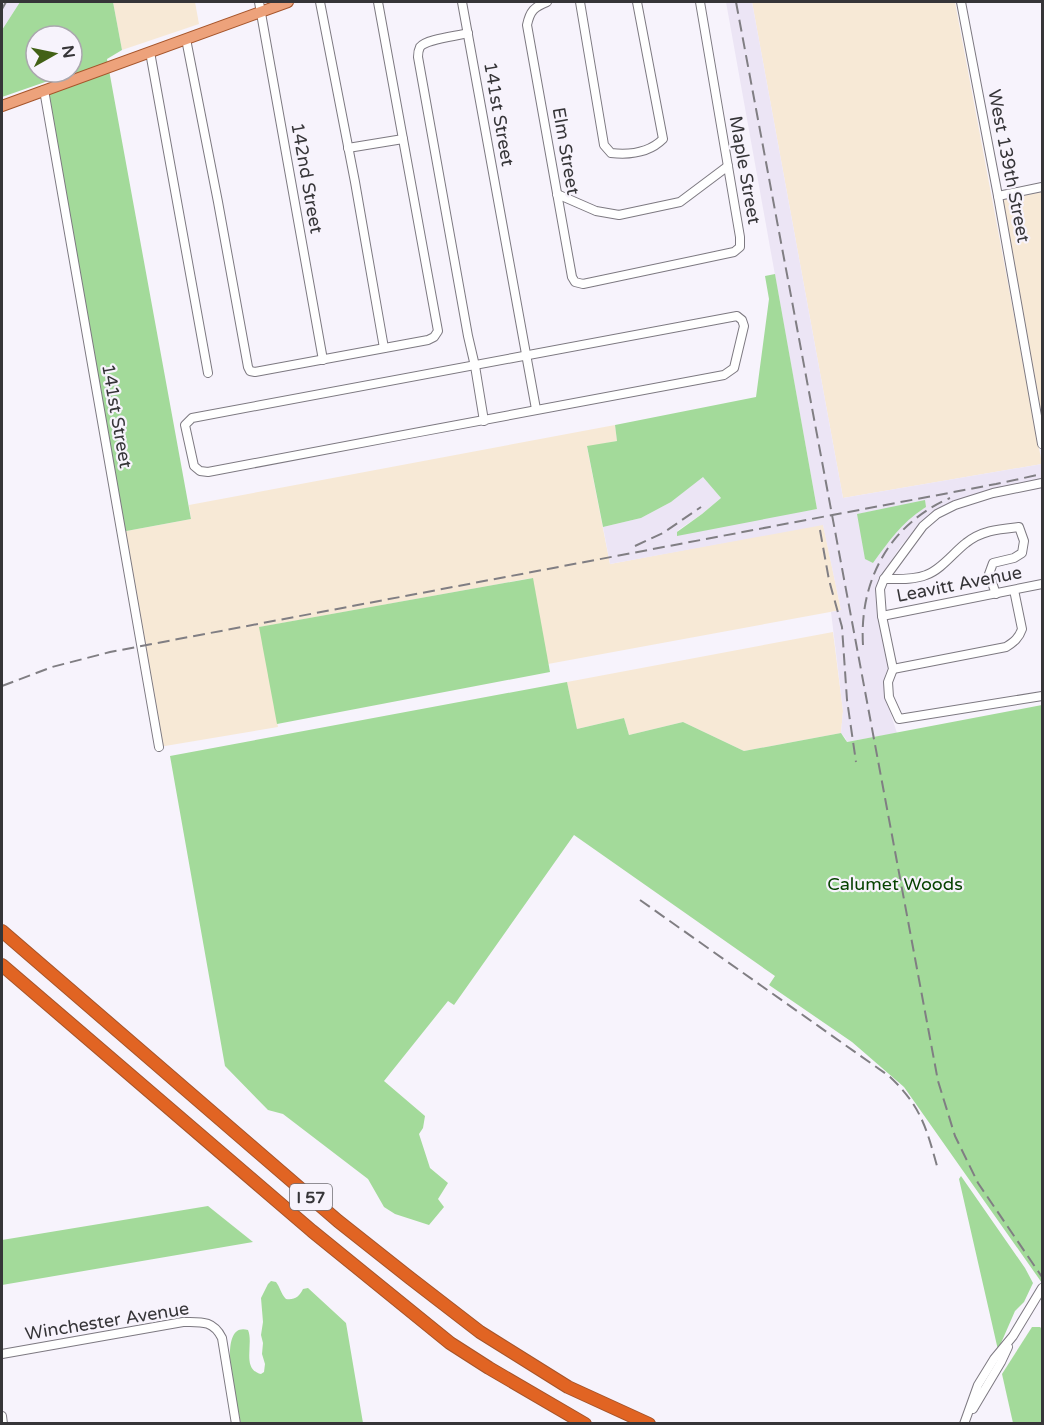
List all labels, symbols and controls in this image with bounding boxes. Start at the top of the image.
north arrow [24,24,84,84]
text: N [57,44,79,60]
street label: 141st Street [479,60,519,168]
street label: West 139th Street [983,88,1035,245]
street label: Elm Street [547,105,585,197]
street label: Maple Street [725,114,765,226]
street label: 142nd Street [286,121,328,235]
street label: 141st Street [97,362,137,470]
street label: Leavitt Avenue [894,561,1024,607]
park label: Calumet Woods [827,873,963,895]
road number: I 57 [290,1184,332,1210]
street label: Winchester Avenue [23,1297,191,1345]

